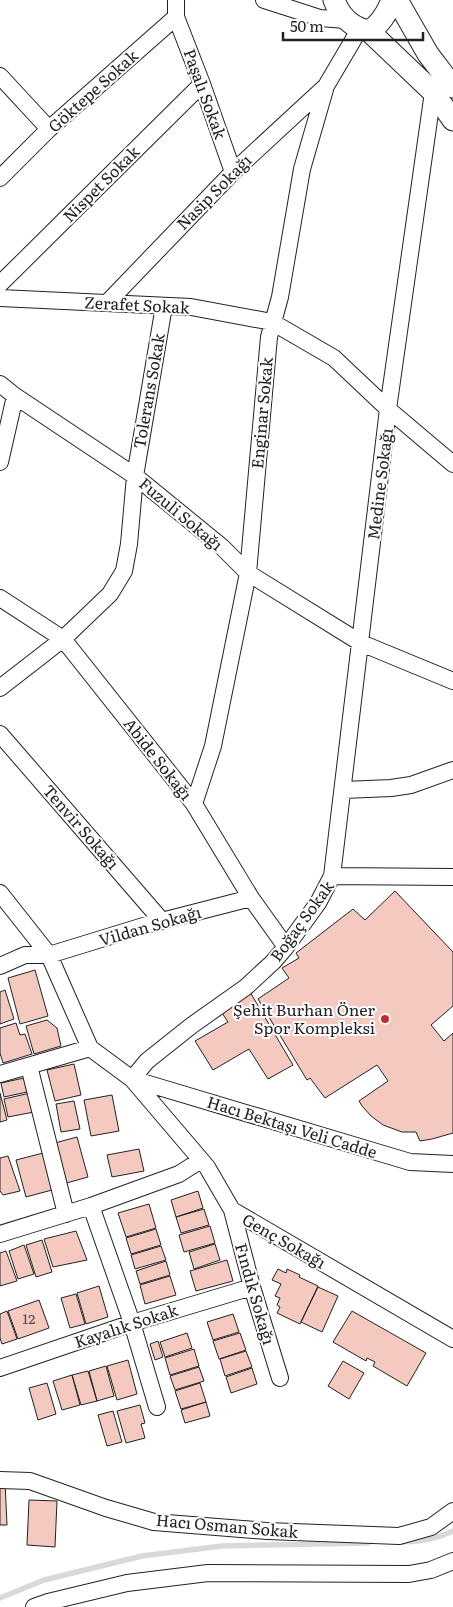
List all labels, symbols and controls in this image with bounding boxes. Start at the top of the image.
scale bar [283,10,423,42]
text: 50 m [290,14,324,37]
street label: Göktepe Sokak [42,43,143,137]
street label: Paşalı Sokak [178,45,233,142]
street label: Nispet Sokak [57,139,144,227]
street label: Nasip Sokağı [170,148,256,234]
street label: Zerafet Sokak [84,289,191,319]
street label: Tolerans Sokak [126,331,170,450]
street label: Enginar Sokak [244,356,278,470]
street label: Medine Sokağı [360,427,398,541]
street label: Fuzuli Sokağı [135,471,229,555]
street label: Abide Sokağı [119,712,199,805]
street label: Tenvir Sokağı [38,779,125,874]
street label: Boğaç Sokak [263,875,339,966]
street label: Vildan Sokağı [96,899,204,951]
place label: Şehit Burhan Öner Spor Kompleksi [233,997,375,1039]
marker: Şehit Burhan Öner Spor Kompleksi [379,1013,391,1025]
street label: Hacı Bektaşı Veli Cadde [204,1089,380,1163]
street label: Genç Sokağı [238,1206,331,1274]
street label: Fındık Sokağı [230,1240,282,1347]
street label: Kayalık Sokak [71,1297,181,1353]
house number: 12 [23,1308,35,1328]
street label: Hacı Osman Sokak [155,1507,299,1543]

